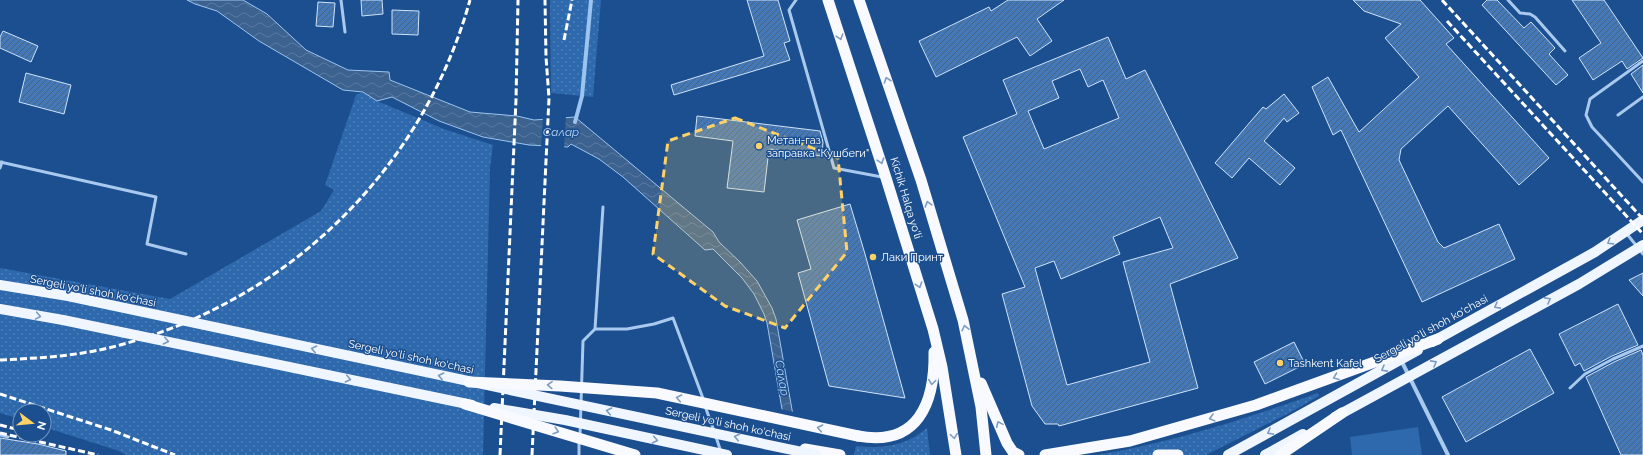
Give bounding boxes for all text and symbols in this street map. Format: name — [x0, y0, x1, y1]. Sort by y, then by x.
one-way arrow — [835, 33, 844, 40]
one-way arrow — [883, 77, 891, 84]
water label: Салар — [543, 125, 579, 139]
place label: Метан-газ заправка "Кушбеги" — [767, 134, 869, 160]
marker: Метан-газ заправка "Кушбеги" — [754, 141, 764, 151]
street label: Kichik Halqa yo'li — [887, 155, 925, 241]
one-way arrow — [876, 157, 884, 164]
one-way arrow — [924, 200, 933, 207]
one-way arrow — [1608, 237, 1615, 244]
place label: Лаки Принт — [881, 251, 944, 264]
marker: Лаки Принт — [868, 252, 878, 262]
street label: Sergeli yo‘li shoh ko‘chasi — [29, 272, 157, 310]
one-way arrow — [914, 281, 923, 288]
street label: Sergeli yo‘li shoh ko‘chasi — [1372, 292, 1490, 366]
one-way arrow — [1544, 298, 1552, 305]
one-way arrow — [1494, 301, 1501, 308]
one-way arrow — [35, 311, 42, 319]
one-way arrow — [961, 325, 969, 332]
one-way arrow — [163, 337, 169, 345]
street label: Sergeli yo‘li shoh ko‘chasi — [347, 337, 475, 377]
one-way arrow — [311, 345, 317, 353]
place label: Tashkent Kafel — [1288, 357, 1362, 370]
marker: Tashkent Kafel — [1275, 358, 1285, 368]
water label: Салар — [772, 359, 792, 397]
one-way arrow — [1430, 360, 1437, 367]
one-way arrow — [1381, 364, 1388, 372]
one-way arrow — [438, 372, 444, 380]
one-way arrow — [1332, 373, 1339, 381]
one-way arrow — [345, 375, 351, 383]
one-way arrow — [928, 379, 937, 385]
one-way arrow — [547, 381, 553, 390]
one-way arrow — [676, 395, 682, 403]
north arrow — [12, 403, 52, 443]
street label: Sergeli yo‘li shoh ko‘chasi — [664, 404, 792, 444]
one-way arrow — [606, 407, 613, 415]
one-way arrow — [1209, 413, 1216, 422]
text: N — [34, 420, 49, 431]
one-way arrow — [996, 420, 1004, 428]
one-way arrow — [817, 424, 823, 432]
one-way arrow — [553, 426, 560, 435]
one-way arrow — [1267, 427, 1274, 435]
one-way arrow — [949, 433, 958, 439]
one-way arrow — [734, 434, 740, 442]
one-way arrow — [652, 435, 658, 443]

